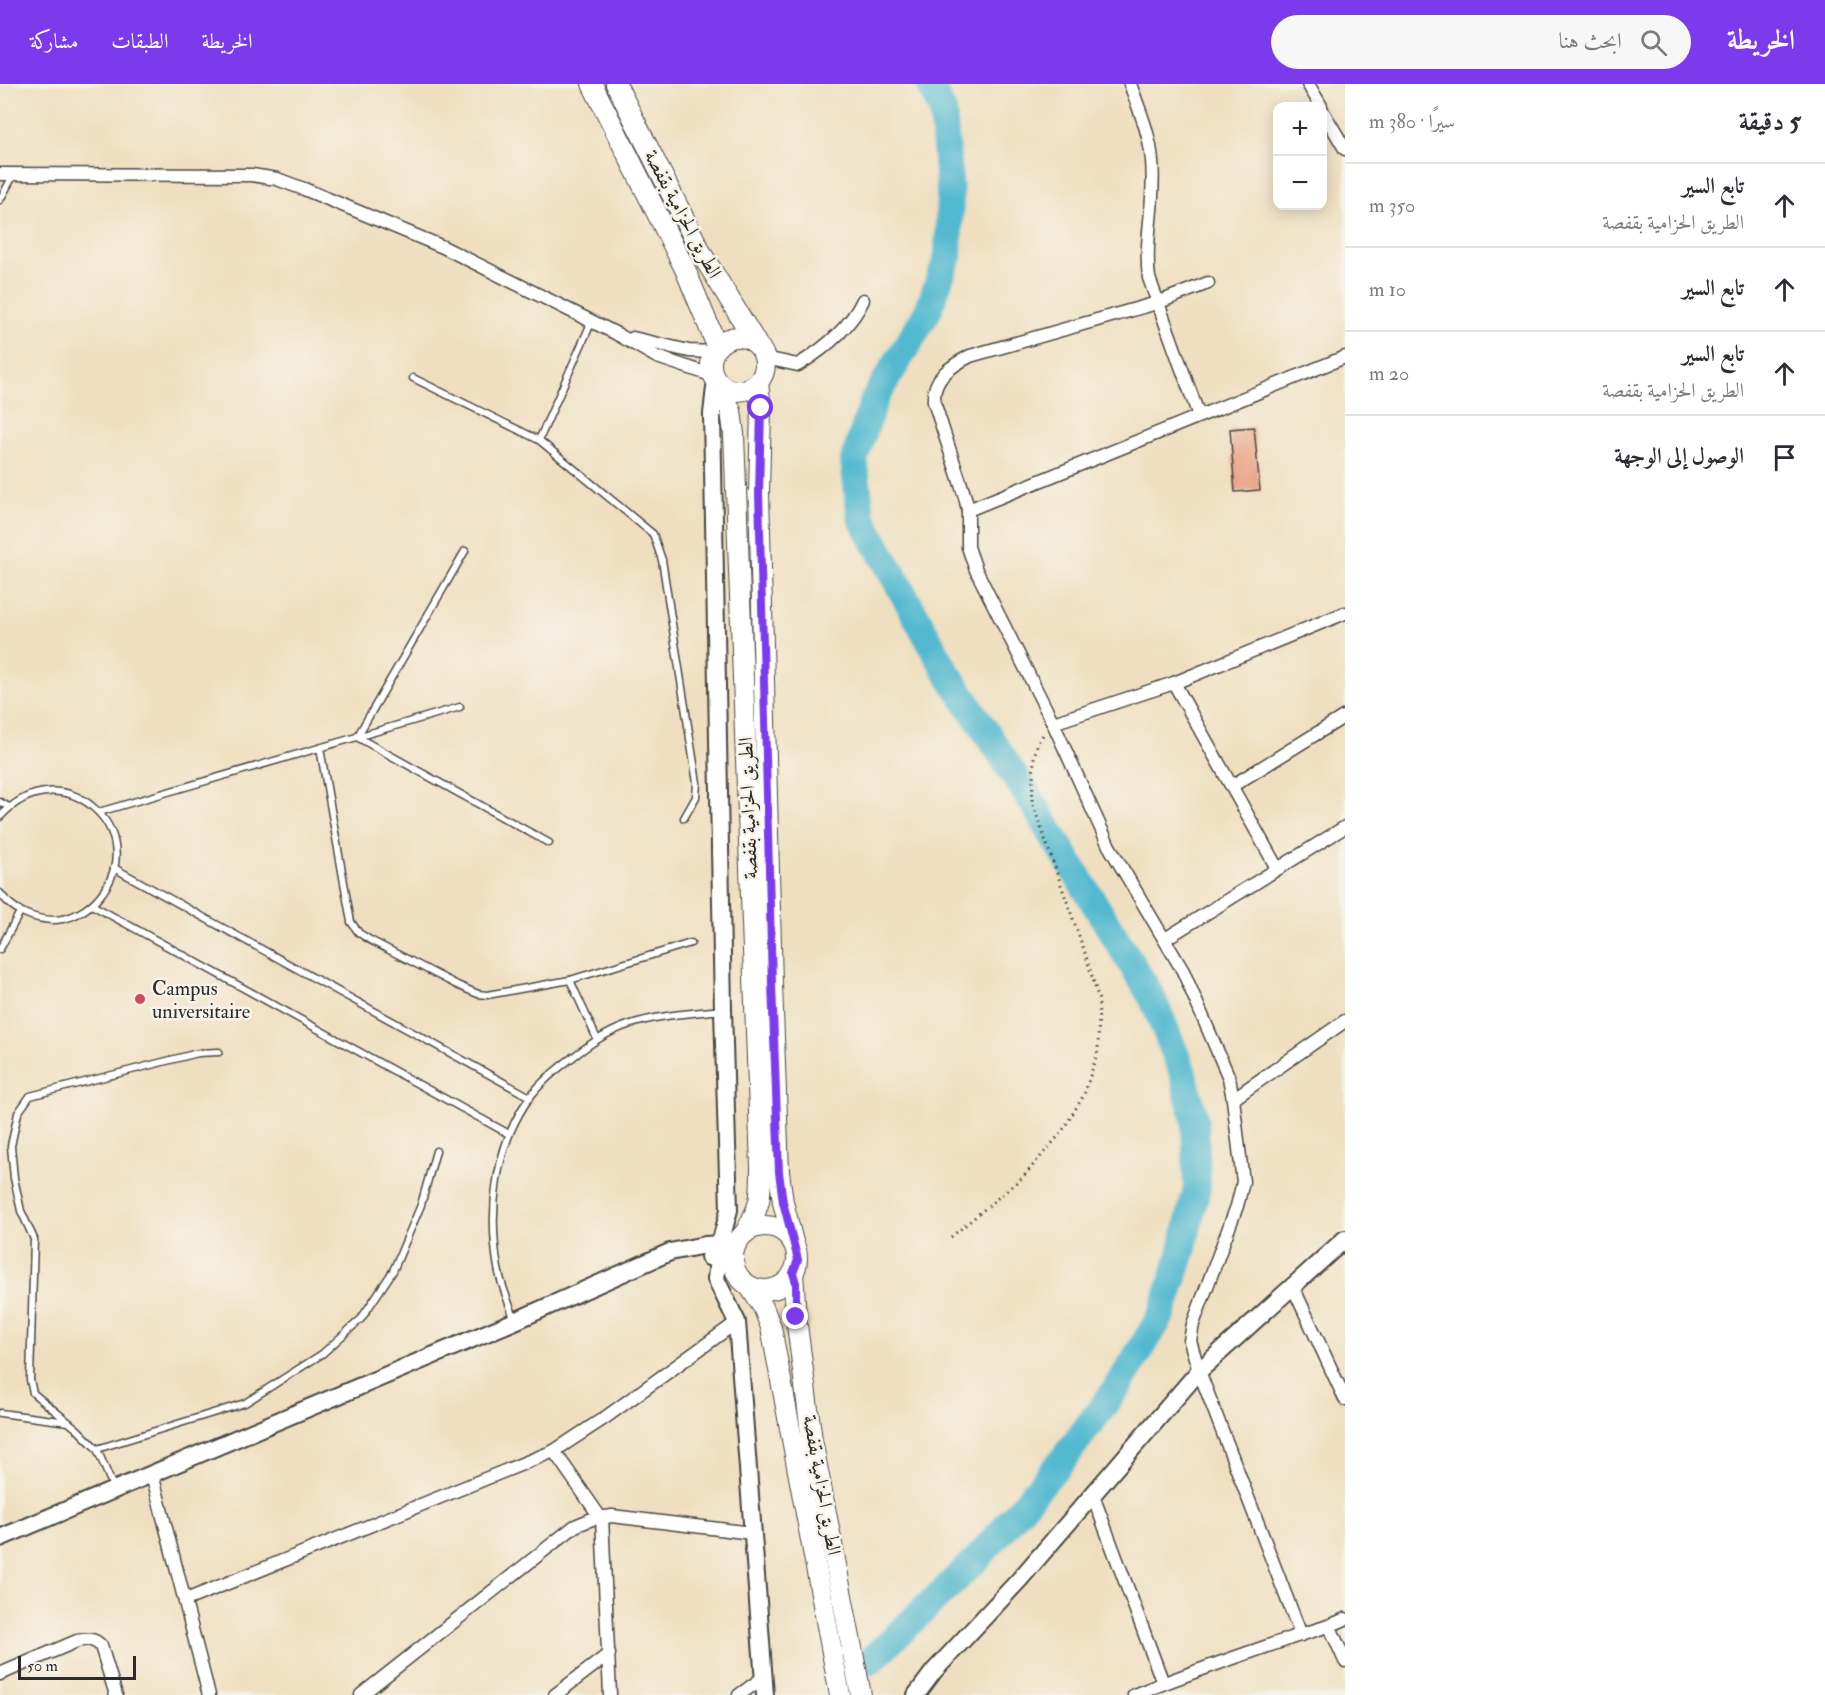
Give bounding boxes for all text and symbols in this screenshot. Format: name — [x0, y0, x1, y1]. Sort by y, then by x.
search box — [1271, 15, 1691, 69]
text: الخريطة — [1727, 23, 1795, 58]
icon: search — [1637, 26, 1670, 59]
text: ابحث هنا — [1559, 27, 1622, 55]
text: مشاركة — [30, 28, 78, 55]
text: الطبقات — [111, 28, 168, 55]
text: الخريطة — [201, 28, 253, 55]
map controls — [1273, 102, 1327, 210]
button: + — [1273, 102, 1327, 156]
text: 5 دقيقة — [1739, 106, 1801, 138]
text: سيرًا · 380 m — [1369, 109, 1455, 134]
street label: الطريق الحزامية بقفصة — [639, 146, 727, 282]
button: − — [1273, 156, 1327, 210]
text: تابع السير — [1682, 172, 1744, 200]
icon: ahead — [1768, 189, 1801, 222]
text: 350 m — [1369, 193, 1415, 218]
text: الطريق الحزامية بقفصة — [1602, 210, 1744, 235]
icon: ahead — [1768, 273, 1801, 306]
text: تابع السير — [1682, 274, 1744, 302]
text: 10 m — [1369, 277, 1406, 302]
text: تابع السير — [1682, 340, 1744, 368]
icon: ahead — [1768, 357, 1801, 390]
text: 20 m — [1369, 361, 1409, 386]
text: الطريق الحزامية بقفصة — [1602, 378, 1744, 403]
route start — [747, 394, 773, 420]
icon: arrive — [1768, 441, 1801, 474]
text: الوصول إلى الوجهة — [1614, 442, 1744, 470]
street label: الطريق الحزامية بقفصة — [733, 737, 763, 879]
place label: Campus universitaire — [152, 976, 250, 1024]
marker: Campus universitaire — [133, 992, 147, 1006]
route end — [782, 1303, 808, 1329]
street label: الطريق الحزامية بقفصة — [797, 1413, 847, 1557]
scale bar — [18, 1653, 136, 1680]
text: 50 m — [27, 1656, 58, 1676]

